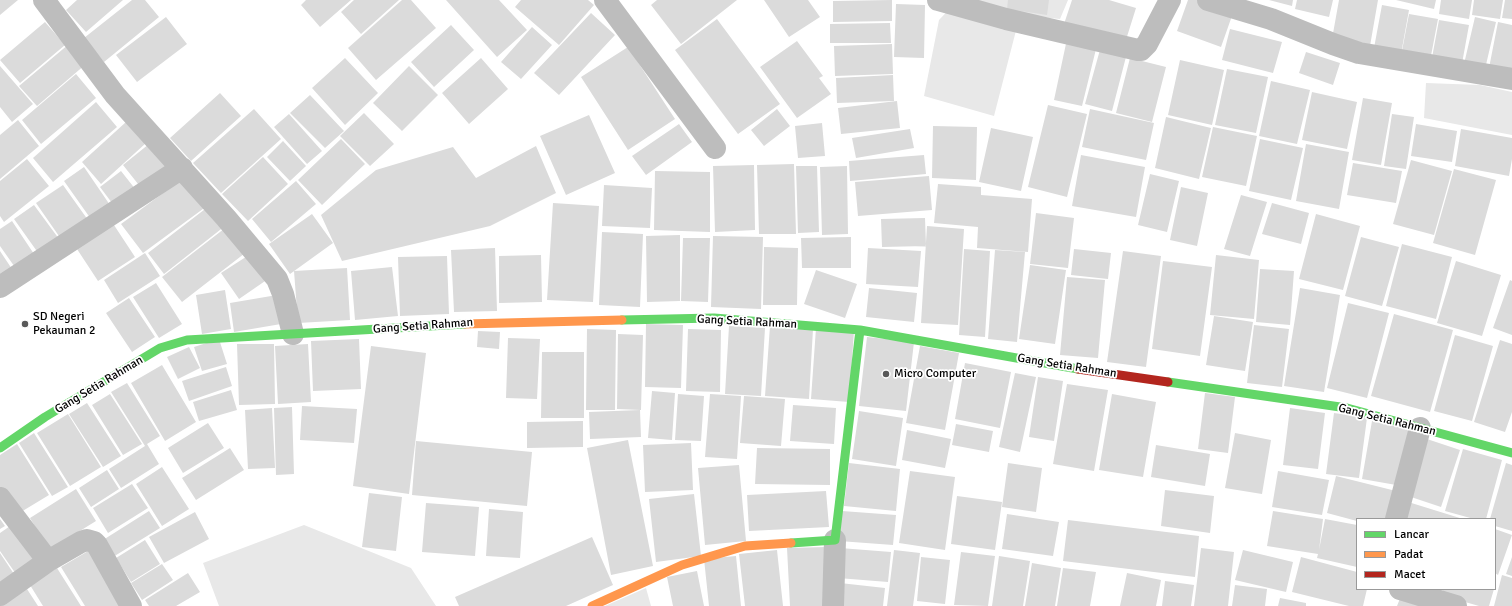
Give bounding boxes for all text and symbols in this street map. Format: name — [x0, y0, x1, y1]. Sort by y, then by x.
place label: SD Negeri Pekauman 2 — [33, 310, 95, 338]
street label: Gang Setia Rahman — [697, 312, 797, 332]
street label: Gang Setia Rahman — [373, 315, 473, 337]
marker: SD Negeri Pekauman 2 — [20, 319, 30, 329]
street label: Gang Setia Rahman — [1016, 351, 1118, 381]
street label: Gang Setia Rahman — [52, 353, 146, 417]
place label: Micro Computer — [894, 367, 976, 381]
marker: Micro Computer — [881, 369, 891, 379]
street label: Gang Setia Rahman — [1337, 401, 1437, 439]
legend — [1356, 518, 1496, 590]
text: Lancar — [1394, 527, 1429, 542]
text: Padat — [1394, 547, 1423, 562]
text: Macet — [1394, 567, 1426, 582]

